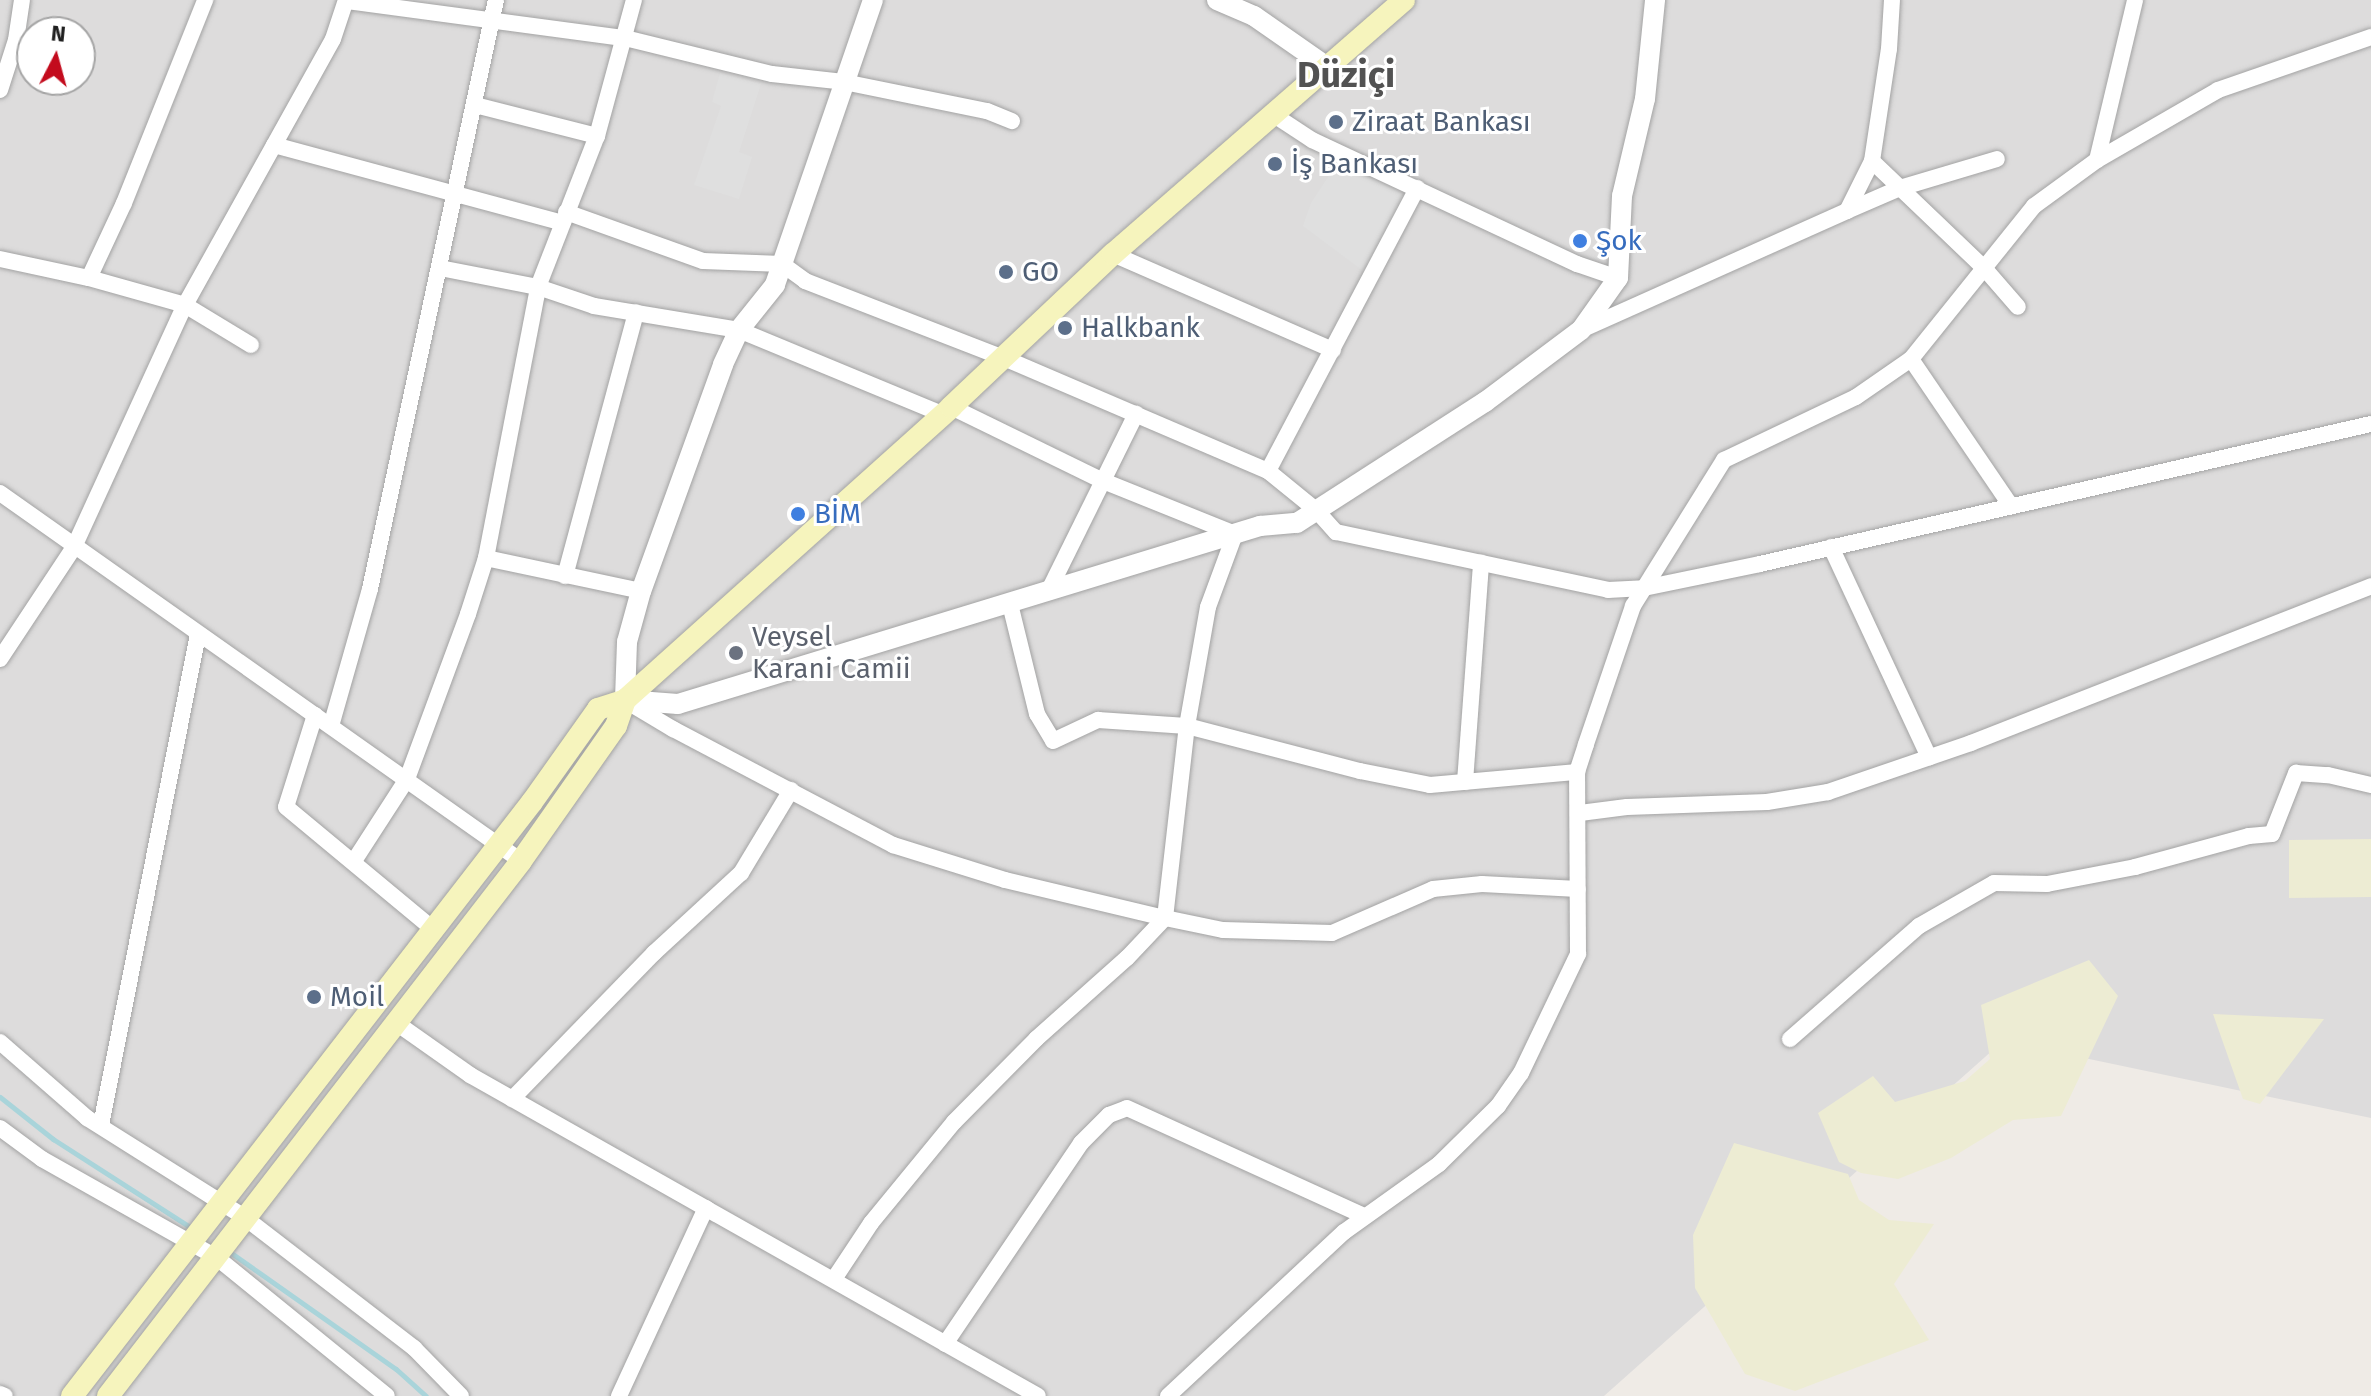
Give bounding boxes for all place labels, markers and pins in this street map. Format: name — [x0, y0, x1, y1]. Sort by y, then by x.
place label: Ziraat Bankası — [1352, 105, 1531, 139]
marker: Ziraat Bankası — [1327, 113, 1345, 131]
place label: İş Bankası — [1291, 147, 1418, 181]
marker: İş Bankası — [1266, 155, 1284, 173]
place label: Şok — [1596, 224, 1642, 258]
marker: Şok — [1571, 232, 1589, 250]
place label: GO — [1022, 255, 1059, 289]
marker: GO — [997, 263, 1015, 281]
place label: Halkbank — [1081, 311, 1200, 345]
marker: Halkbank — [1056, 319, 1074, 337]
place label: BİM — [814, 497, 861, 531]
marker: BİM — [789, 505, 807, 523]
place label: Veysel Karani Camii — [752, 620, 911, 686]
marker: Veysel Karani Camii — [727, 644, 745, 662]
place label: Moil — [330, 980, 384, 1014]
marker: Moil — [305, 988, 323, 1006]

